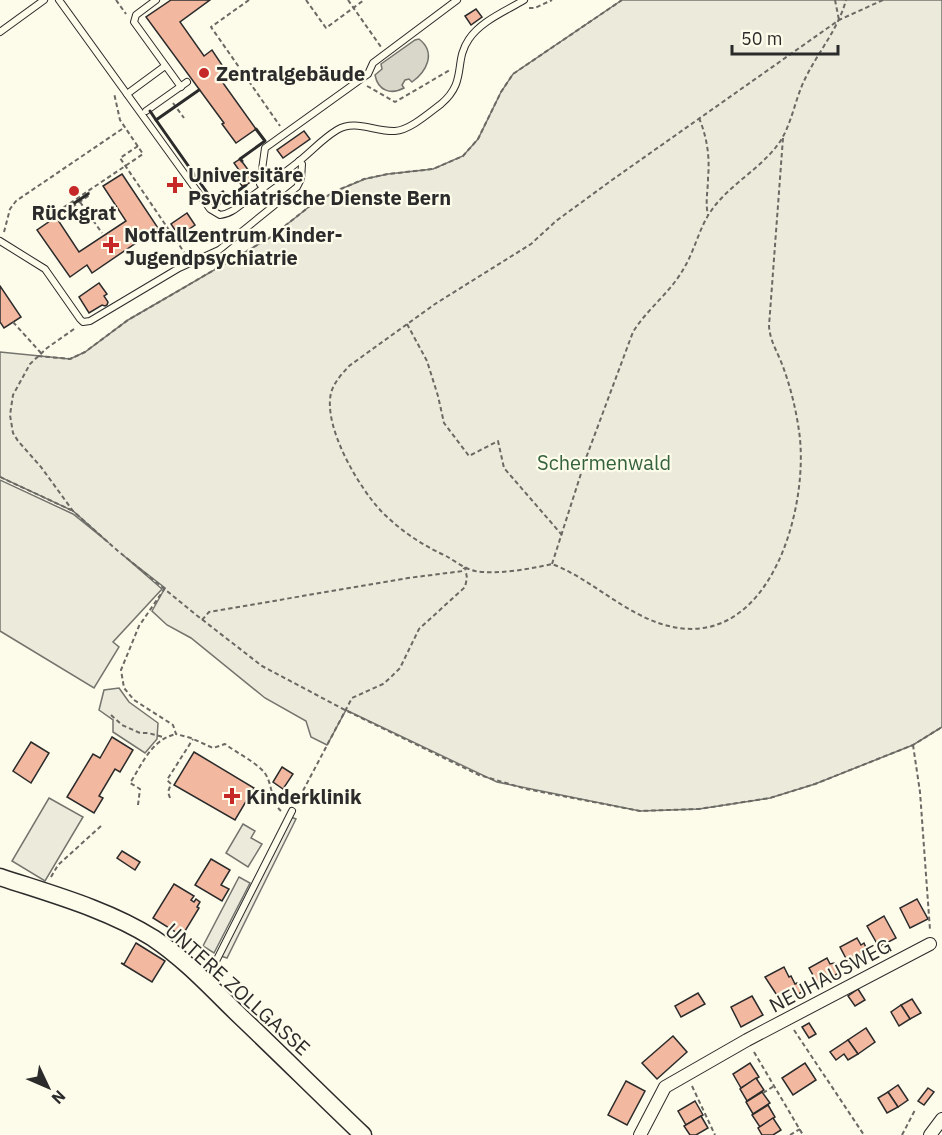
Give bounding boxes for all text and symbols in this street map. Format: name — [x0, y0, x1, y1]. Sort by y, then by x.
scale bar — [732, 18, 838, 56]
text: 50 m — [741, 27, 783, 50]
place label: Zentralgebäude — [216, 60, 365, 87]
marker: Zentralgebäude — [197, 66, 211, 80]
place label: Universitäre Psychiatrische Dienste Bern — [188, 161, 451, 211]
marker: Universitäre Psychiatrische Dienste Bern — [166, 176, 184, 194]
marker: Rückgrat — [67, 184, 81, 198]
place label: Rückgrat — [31, 199, 117, 226]
place label: Notfallzentrum Kinder- Jugendpsychiatrie — [124, 221, 343, 271]
marker: Notfallzentrum Kinder- Jugendpsychiatrie — [102, 236, 120, 254]
park label: Schermenwald — [537, 449, 671, 476]
place label: Kinderklinik — [246, 783, 362, 810]
marker: Kinderklinik — [223, 787, 241, 805]
street label: UNTERE ZOLLGASSE — [160, 917, 316, 1061]
street label: NEUHAUSWEG — [764, 931, 896, 1019]
north arrow — [18, 1057, 78, 1117]
text: N — [48, 1086, 70, 1109]

